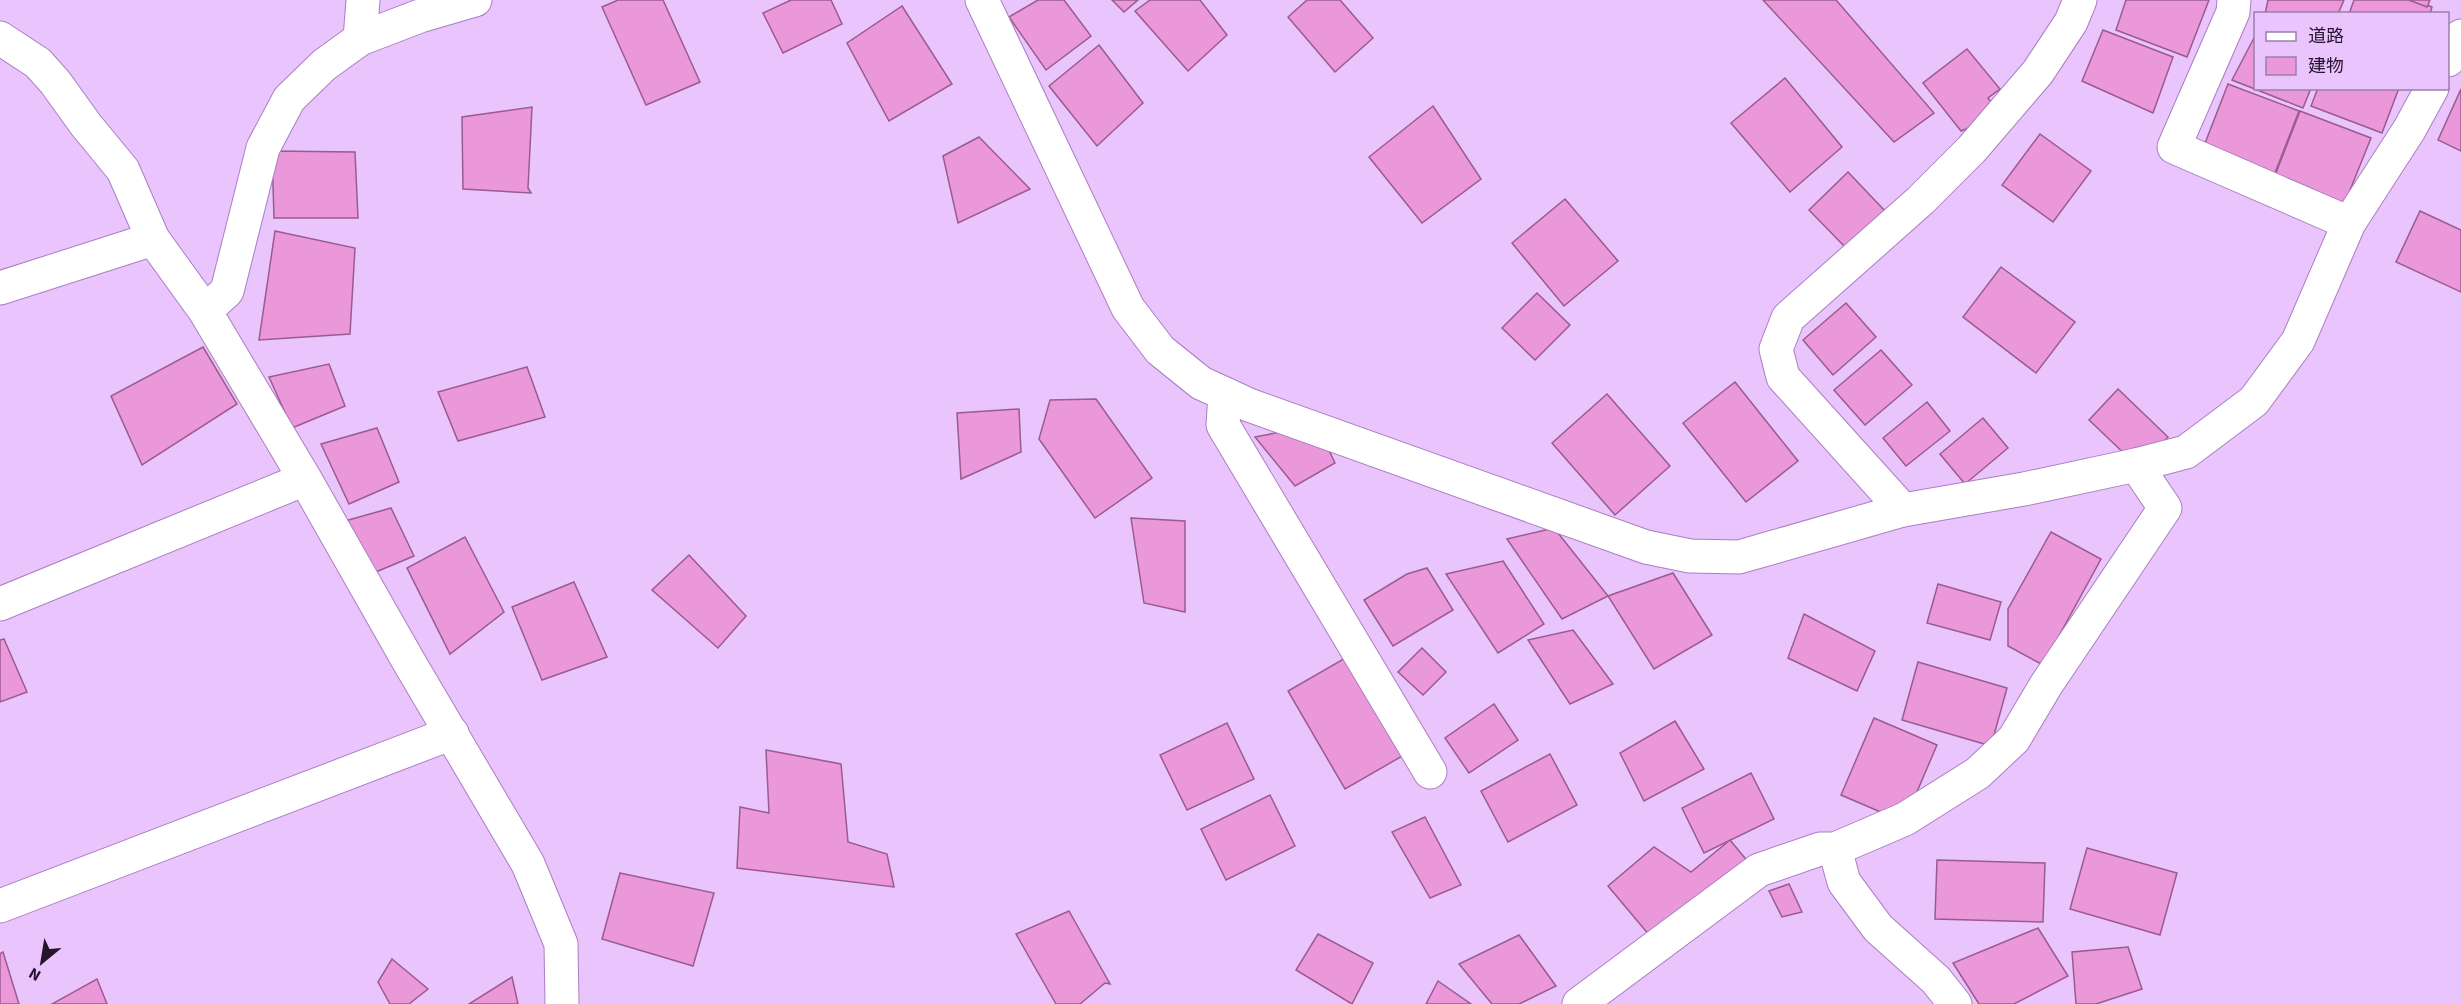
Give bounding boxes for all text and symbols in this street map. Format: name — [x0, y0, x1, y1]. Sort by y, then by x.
legend — [2254, 12, 2449, 90]
text: 道路 — [2308, 24, 2344, 49]
text: 建物 — [2308, 54, 2344, 79]
north arrow — [12, 932, 72, 992]
text: N — [25, 962, 45, 986]

